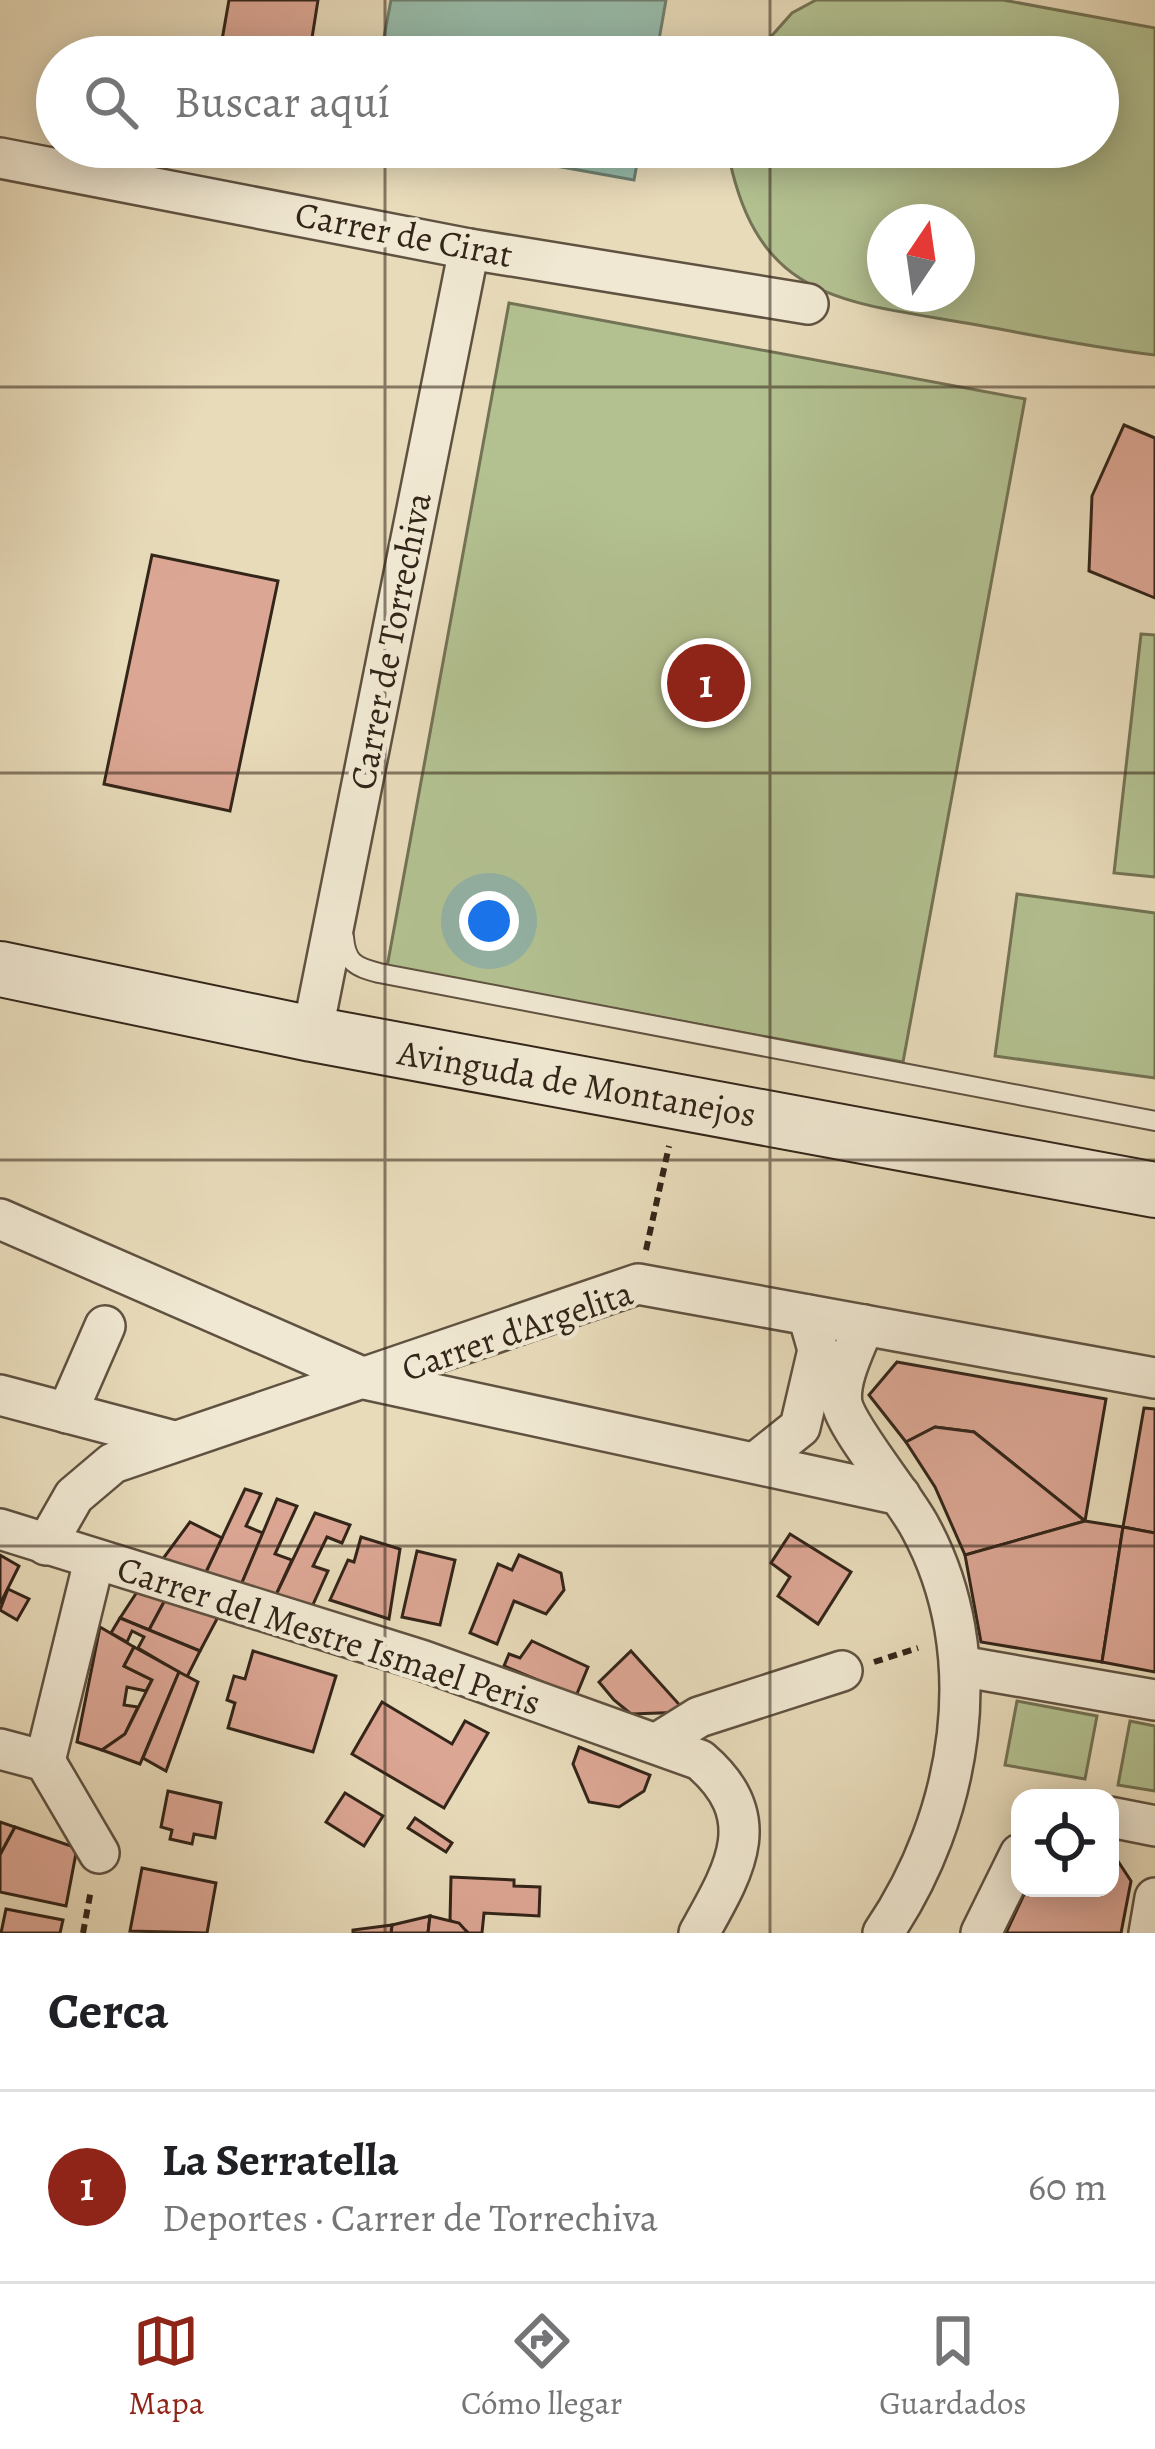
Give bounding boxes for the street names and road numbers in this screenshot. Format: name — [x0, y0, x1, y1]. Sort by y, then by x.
street label: Carrer de Cirat — [291, 189, 517, 279]
street label: Carrer de Torrechiva — [337, 488, 443, 794]
street label: Avinguda de Montanejos — [393, 1027, 760, 1139]
street label: Carrer d'Argelita — [395, 1267, 639, 1392]
street label: Carrer del Mestre Ismael Peris — [111, 1543, 547, 1727]

